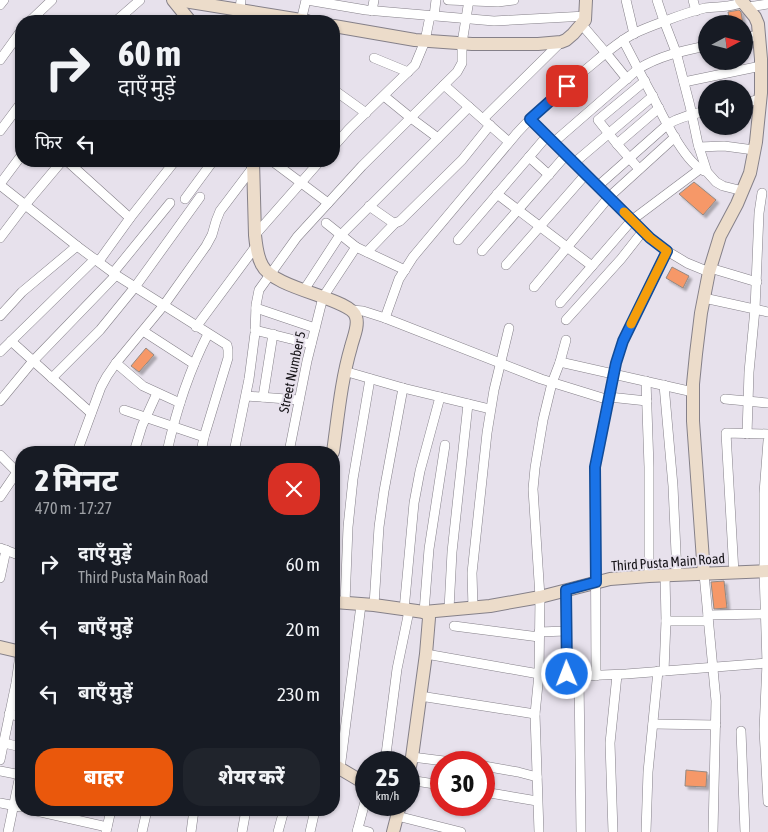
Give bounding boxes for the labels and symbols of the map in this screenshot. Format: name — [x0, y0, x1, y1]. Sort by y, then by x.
north arrow — [698, 15, 752, 70]
pin — [546, 65, 588, 107]
street label: Street Number 5 — [276, 330, 308, 414]
street label: Third Pusta Main Road — [611, 550, 725, 574]
position arrow — [540, 647, 592, 699]
speed limit sign: 30 — [430, 751, 495, 816]

